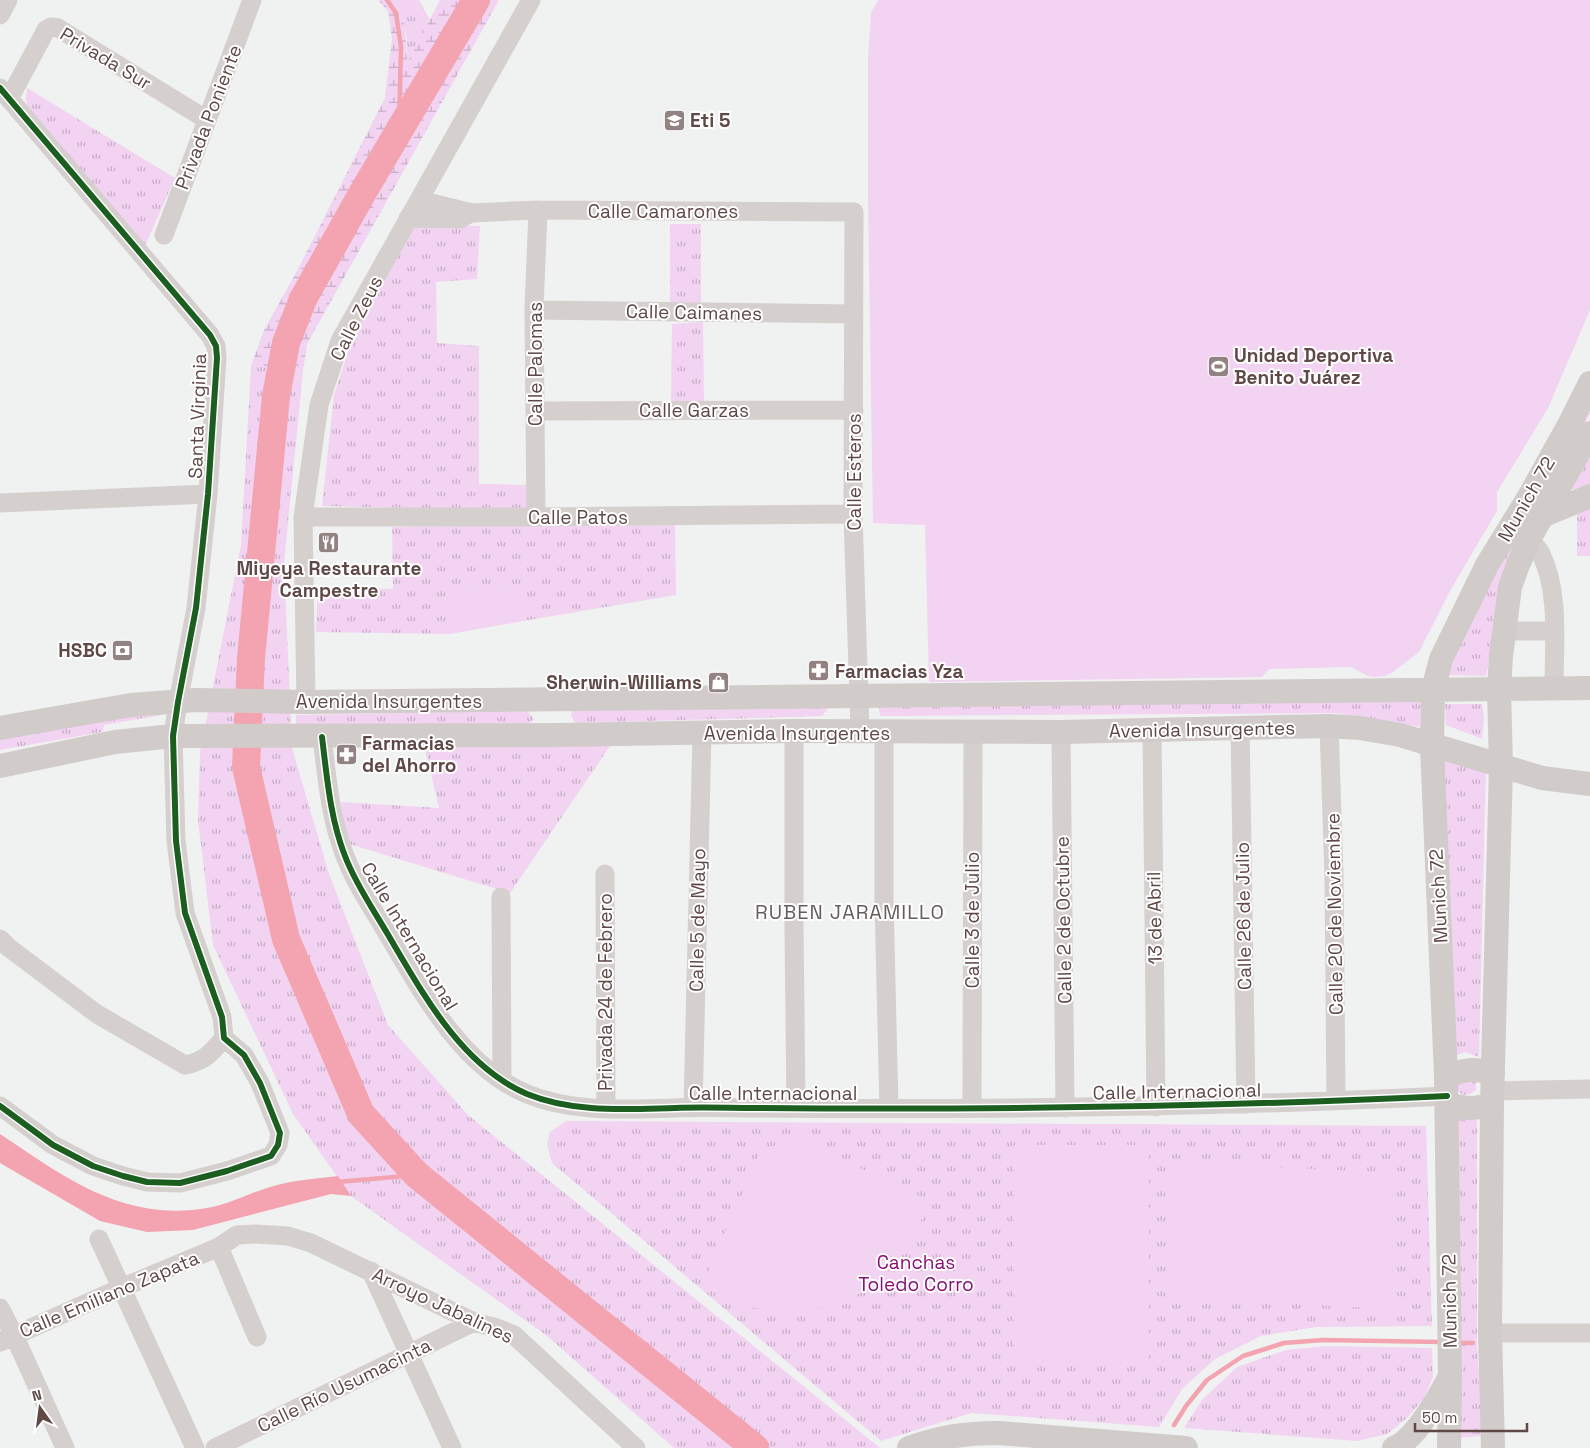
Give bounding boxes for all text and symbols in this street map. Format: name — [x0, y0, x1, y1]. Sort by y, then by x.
street label: Privada Sur — [55, 21, 156, 95]
street label: Privada Poniente — [169, 41, 248, 193]
school or university icon: Eti 5 — [662, 108, 686, 132]
place label: Eti 5 — [690, 108, 730, 133]
street label: Calle Camarones — [588, 199, 738, 224]
street label: Calle Zeus — [324, 272, 388, 365]
street label: Calle Caimanes — [626, 299, 762, 326]
street label: Calle Palomas — [523, 302, 548, 426]
place label: Unidad Deportiva Benito Juárez — [1234, 343, 1393, 390]
street label: Santa Virginia — [183, 353, 212, 479]
sports icon: Unidad Deportiva Benito Juárez — [1206, 354, 1230, 378]
street label: Calle Garzas — [639, 398, 749, 423]
street label: Calle Esteros — [842, 413, 867, 531]
street label: Munich 72 — [1492, 452, 1561, 546]
street label: Calle Patos — [528, 505, 628, 530]
restaurant icon: Miyeya Restaurante Campestre — [317, 530, 341, 554]
place label: Miyeya Restaurante Campestre — [237, 556, 421, 603]
place label: HSBC — [58, 638, 107, 663]
bank icon: HSBC — [111, 638, 135, 662]
pharmacy icon: Farmacias Yza — [807, 659, 831, 683]
place label: Farmacias Yza — [835, 659, 963, 684]
place label: Sherwin-Williams — [546, 670, 702, 695]
shop icon: Sherwin-Williams — [706, 670, 730, 694]
street label: Avenida Insurgentes — [296, 689, 482, 714]
street label: Avenida Insurgentes — [1109, 715, 1295, 744]
street label: Avenida Insurgentes — [704, 721, 890, 746]
place label: Farmacias del Ahorro — [362, 731, 456, 778]
pharmacy icon: Farmacias del Ahorro — [334, 742, 358, 766]
street label: Calle 20 de Noviembre — [1320, 813, 1349, 1015]
street label: Calle 2 de Octubre — [1050, 836, 1077, 1004]
street label: Calle 26 de Julio — [1230, 842, 1257, 990]
street label: Calle 5 de Mayo — [684, 848, 711, 992]
street label: Munich 72 — [1424, 848, 1453, 944]
street label: Calle 3 de Julio — [960, 852, 985, 988]
street label: Calle Internacional — [355, 858, 464, 1015]
street label: 13 de Abril — [1141, 871, 1168, 965]
street label: Privada 24 de Febrero — [593, 893, 618, 1091]
district label: RUBEN JARAMILLO — [755, 899, 945, 925]
street label: Calle Internacional — [1092, 1078, 1262, 1105]
street label: Calle Internacional — [689, 1081, 857, 1106]
street label: Calle Emiliano Zapata — [16, 1245, 203, 1344]
park label: Canchas Toledo Corro — [858, 1250, 974, 1297]
street label: Munich 72 — [1436, 1254, 1463, 1348]
street label: Arroyo Jabalines — [368, 1262, 517, 1349]
street label: Calle Río Usumacinta — [253, 1333, 435, 1438]
north arrow — [15, 1383, 65, 1433]
text: N — [30, 1386, 44, 1405]
scale bar — [1415, 1400, 1528, 1432]
text: 50 m — [1422, 1408, 1457, 1427]

